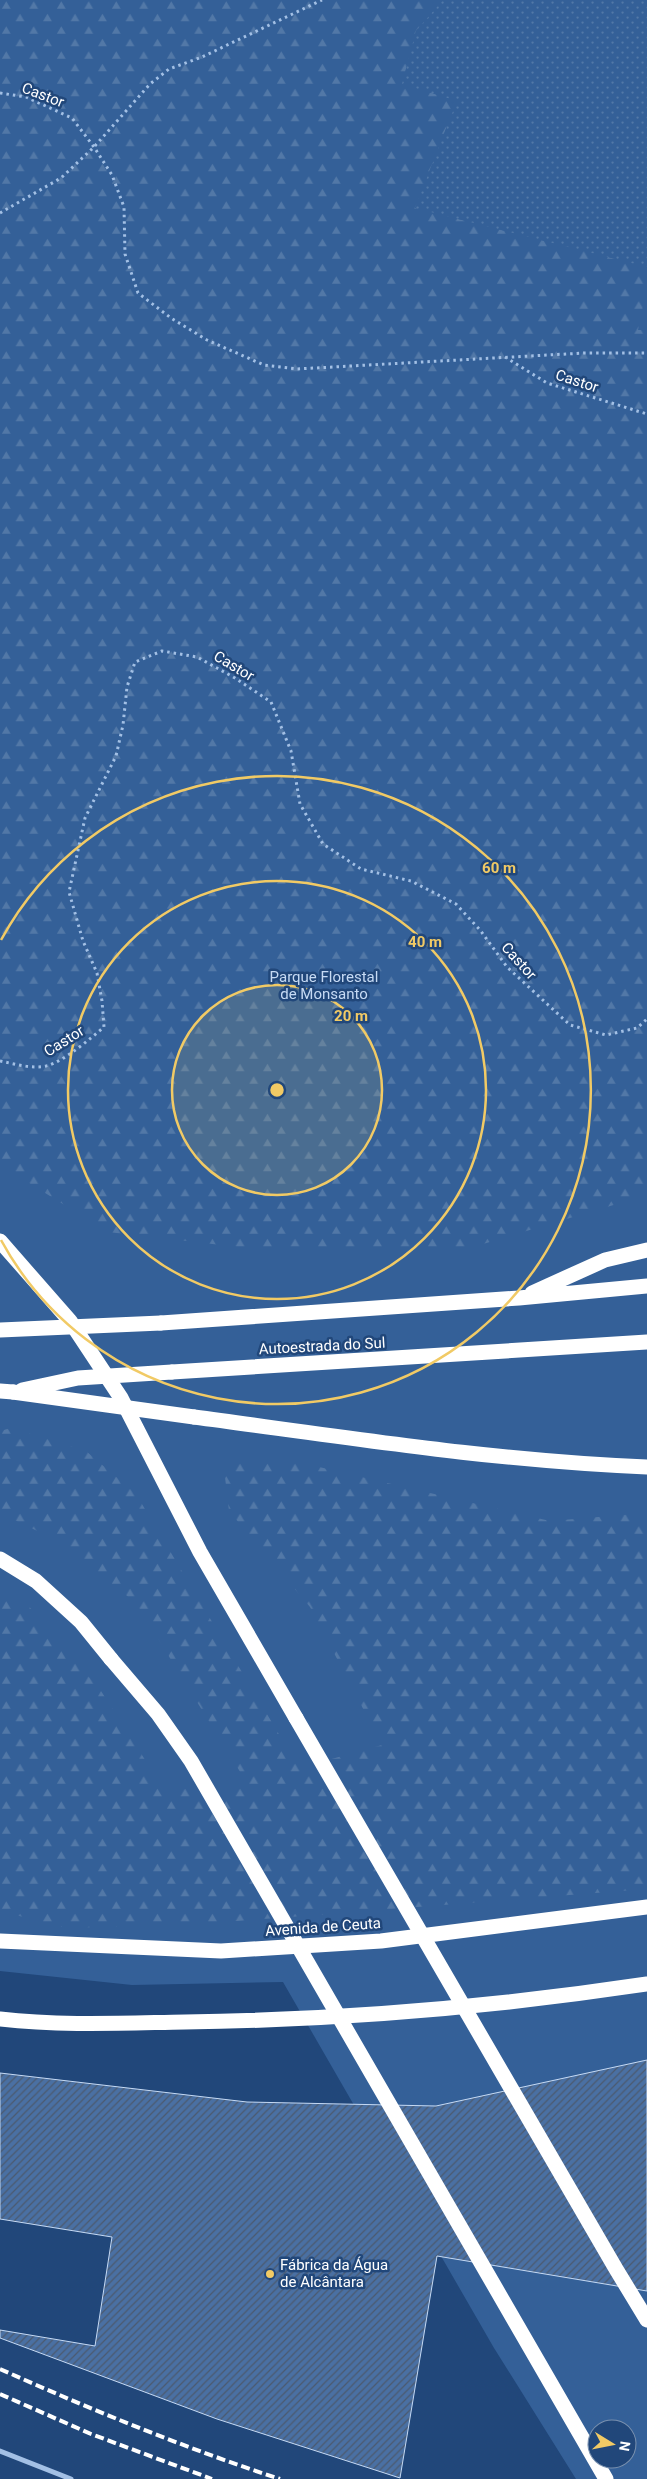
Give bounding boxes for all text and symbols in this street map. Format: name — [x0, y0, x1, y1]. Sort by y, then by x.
street label: Castor — [19, 79, 67, 111]
street label: Castor — [553, 366, 601, 396]
street label: Castor — [210, 647, 258, 685]
text: 60 m — [482, 859, 516, 877]
text: 40 m — [408, 933, 442, 951]
street label: Castor — [498, 939, 540, 983]
park label: Parque Florestal de Monsanto — [270, 968, 378, 1003]
text: 20 m — [334, 1007, 368, 1025]
street label: Castor — [41, 1022, 87, 1060]
centre of rings — [268, 1081, 286, 1099]
street label: Autoestrada do Sul — [258, 1334, 386, 1358]
street label: Avenida de Ceuta — [265, 1914, 381, 1940]
place label: Fábrica da Água de Alcântara — [280, 2256, 388, 2291]
marker: Fábrica da Água de Alcântara — [264, 2268, 276, 2280]
north arrow — [587, 2419, 637, 2469]
text: N — [616, 2440, 634, 2453]

